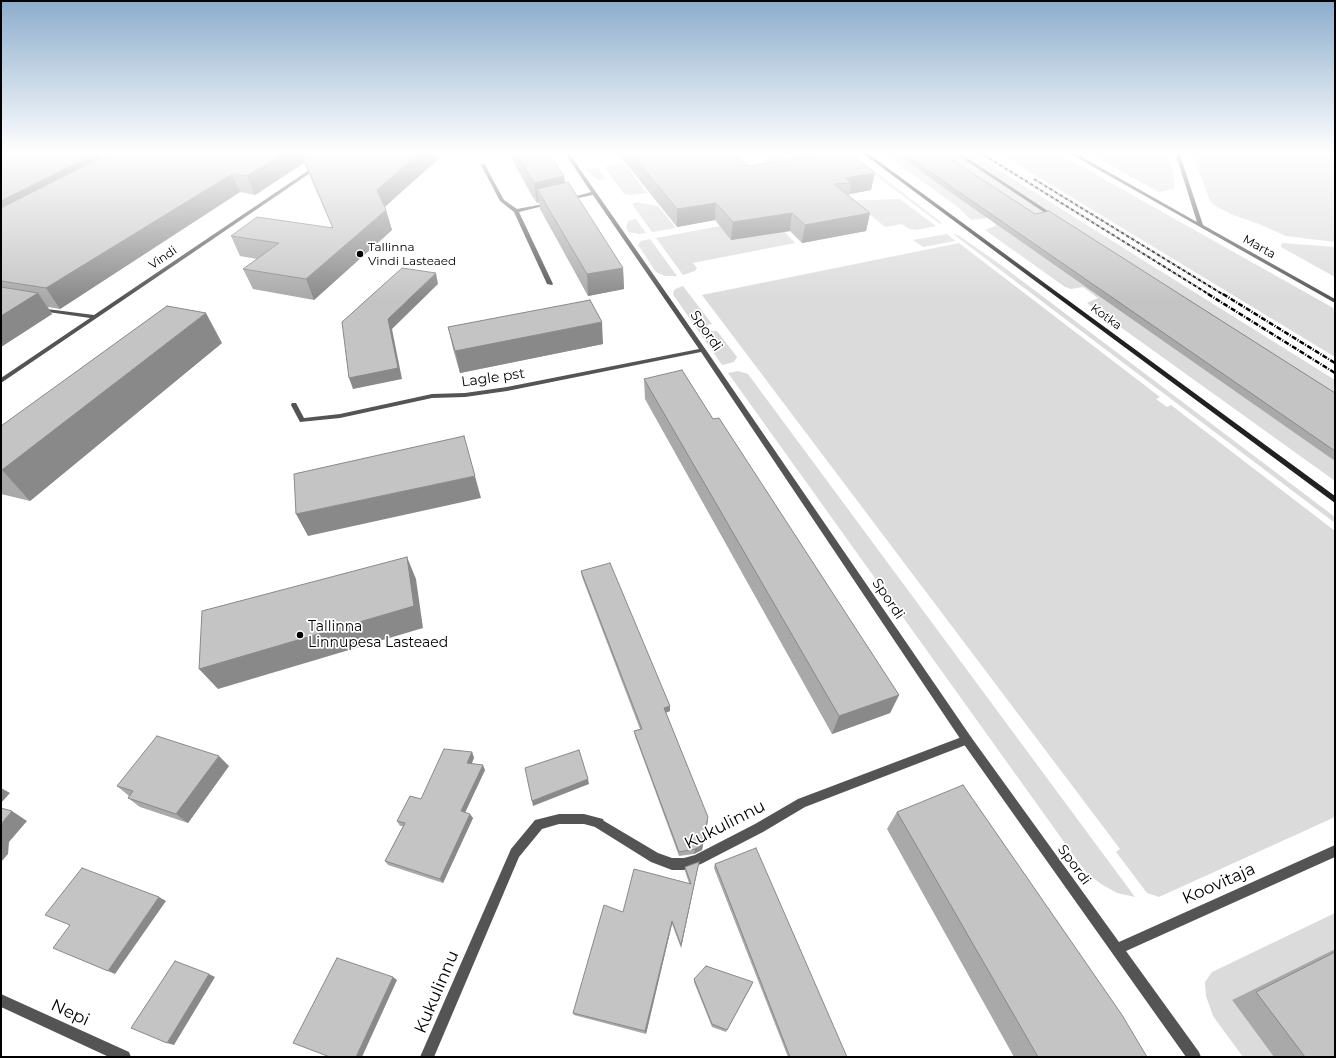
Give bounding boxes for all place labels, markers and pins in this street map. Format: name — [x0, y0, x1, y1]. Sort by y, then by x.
place label: Tallinna Vindi Lasteaed — [368, 240, 456, 268]
marker: Tallinna Vindi Lasteaed — [355, 249, 365, 259]
place label: Tallinna Linnupesa Lasteaed — [308, 619, 448, 652]
marker: Tallinna Linnupesa Lasteaed — [295, 630, 305, 640]

